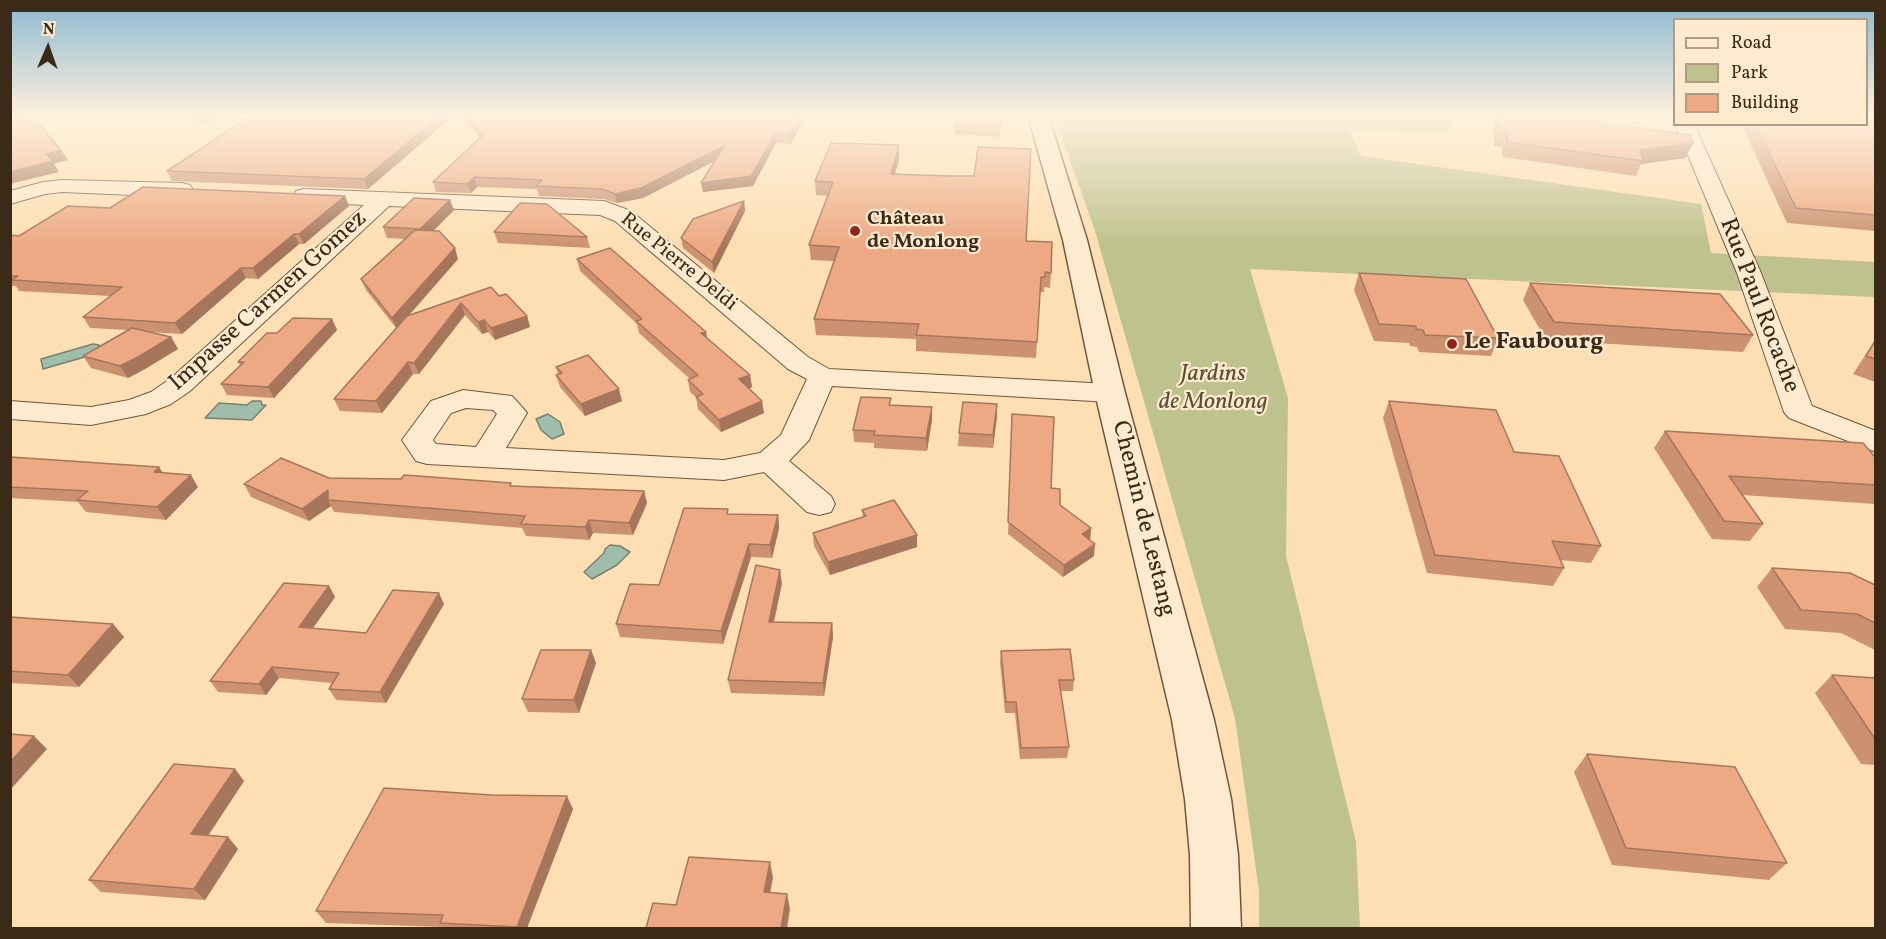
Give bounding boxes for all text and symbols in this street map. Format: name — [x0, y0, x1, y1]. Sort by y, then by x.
north arrow — [18, 18, 78, 78]
legend — [1673, 18, 1868, 126]
text: N — [42, 19, 55, 41]
text: Road — [1731, 31, 1772, 56]
text: Park — [1731, 61, 1768, 86]
text: Building — [1731, 91, 1799, 116]
street label: Impasse Carmen Gomez — [164, 205, 374, 399]
place label: Château de Monlong — [867, 208, 979, 255]
street label: Rue Pierre Deldi — [615, 209, 741, 317]
street label: Rue Paul Rocache — [1711, 215, 1805, 397]
marker: Château de Monlong — [848, 224, 862, 238]
place label: Le Faubourg — [1464, 330, 1603, 358]
marker: Le Faubourg — [1445, 337, 1459, 351]
park label: Jardins de Monlong — [1159, 362, 1267, 418]
street label: Chemin de Lestang — [1104, 418, 1180, 620]

